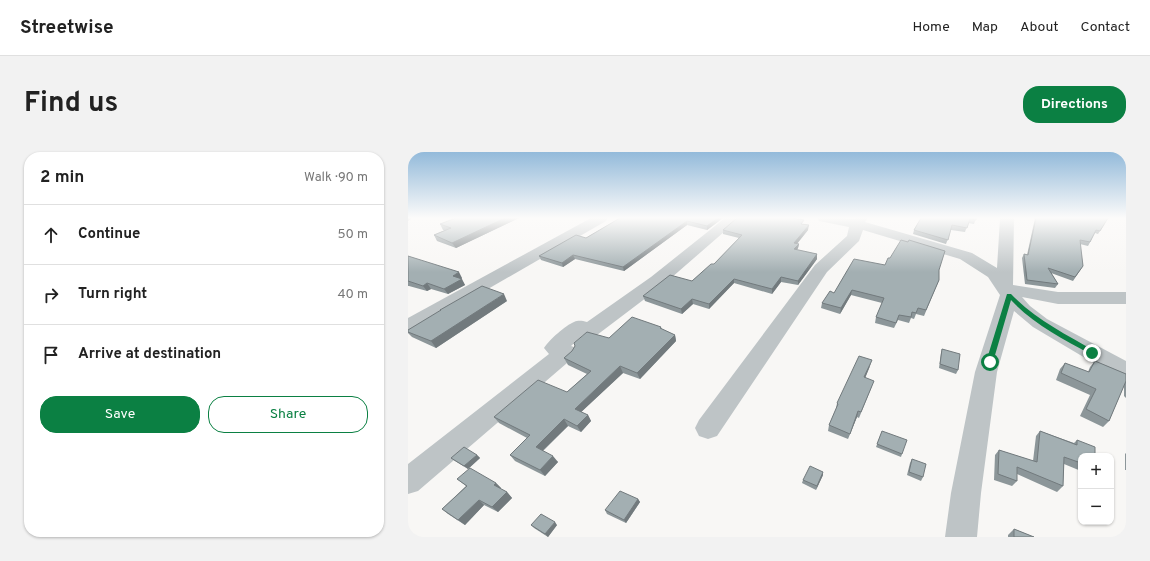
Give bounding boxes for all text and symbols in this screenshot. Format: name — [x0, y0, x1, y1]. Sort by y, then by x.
text: Streetwise — [20, 16, 113, 40]
text: Home — [913, 19, 950, 36]
text: Map — [972, 19, 998, 36]
text: About — [1020, 19, 1059, 36]
text: Contact — [1081, 19, 1130, 36]
text: Find us — [24, 86, 118, 122]
button: Directions — [1023, 86, 1126, 123]
text: 2 min — [40, 167, 84, 189]
text: Walk · 90 m — [304, 170, 368, 186]
icon: ahead — [40, 224, 62, 246]
text: Continue — [78, 225, 140, 244]
text: 50 m — [338, 227, 368, 243]
icon: right — [40, 284, 62, 306]
text: Turn right — [78, 285, 147, 304]
text: 40 m — [338, 287, 368, 303]
icon: arrive — [40, 344, 62, 366]
route end — [1083, 344, 1101, 362]
text: Arrive at destination — [78, 345, 221, 364]
route start — [981, 353, 999, 371]
button: Save — [40, 396, 200, 433]
button: Share — [208, 396, 368, 433]
map controls — [1078, 453, 1114, 525]
button: + — [1078, 453, 1114, 489]
button: − — [1078, 489, 1114, 525]

